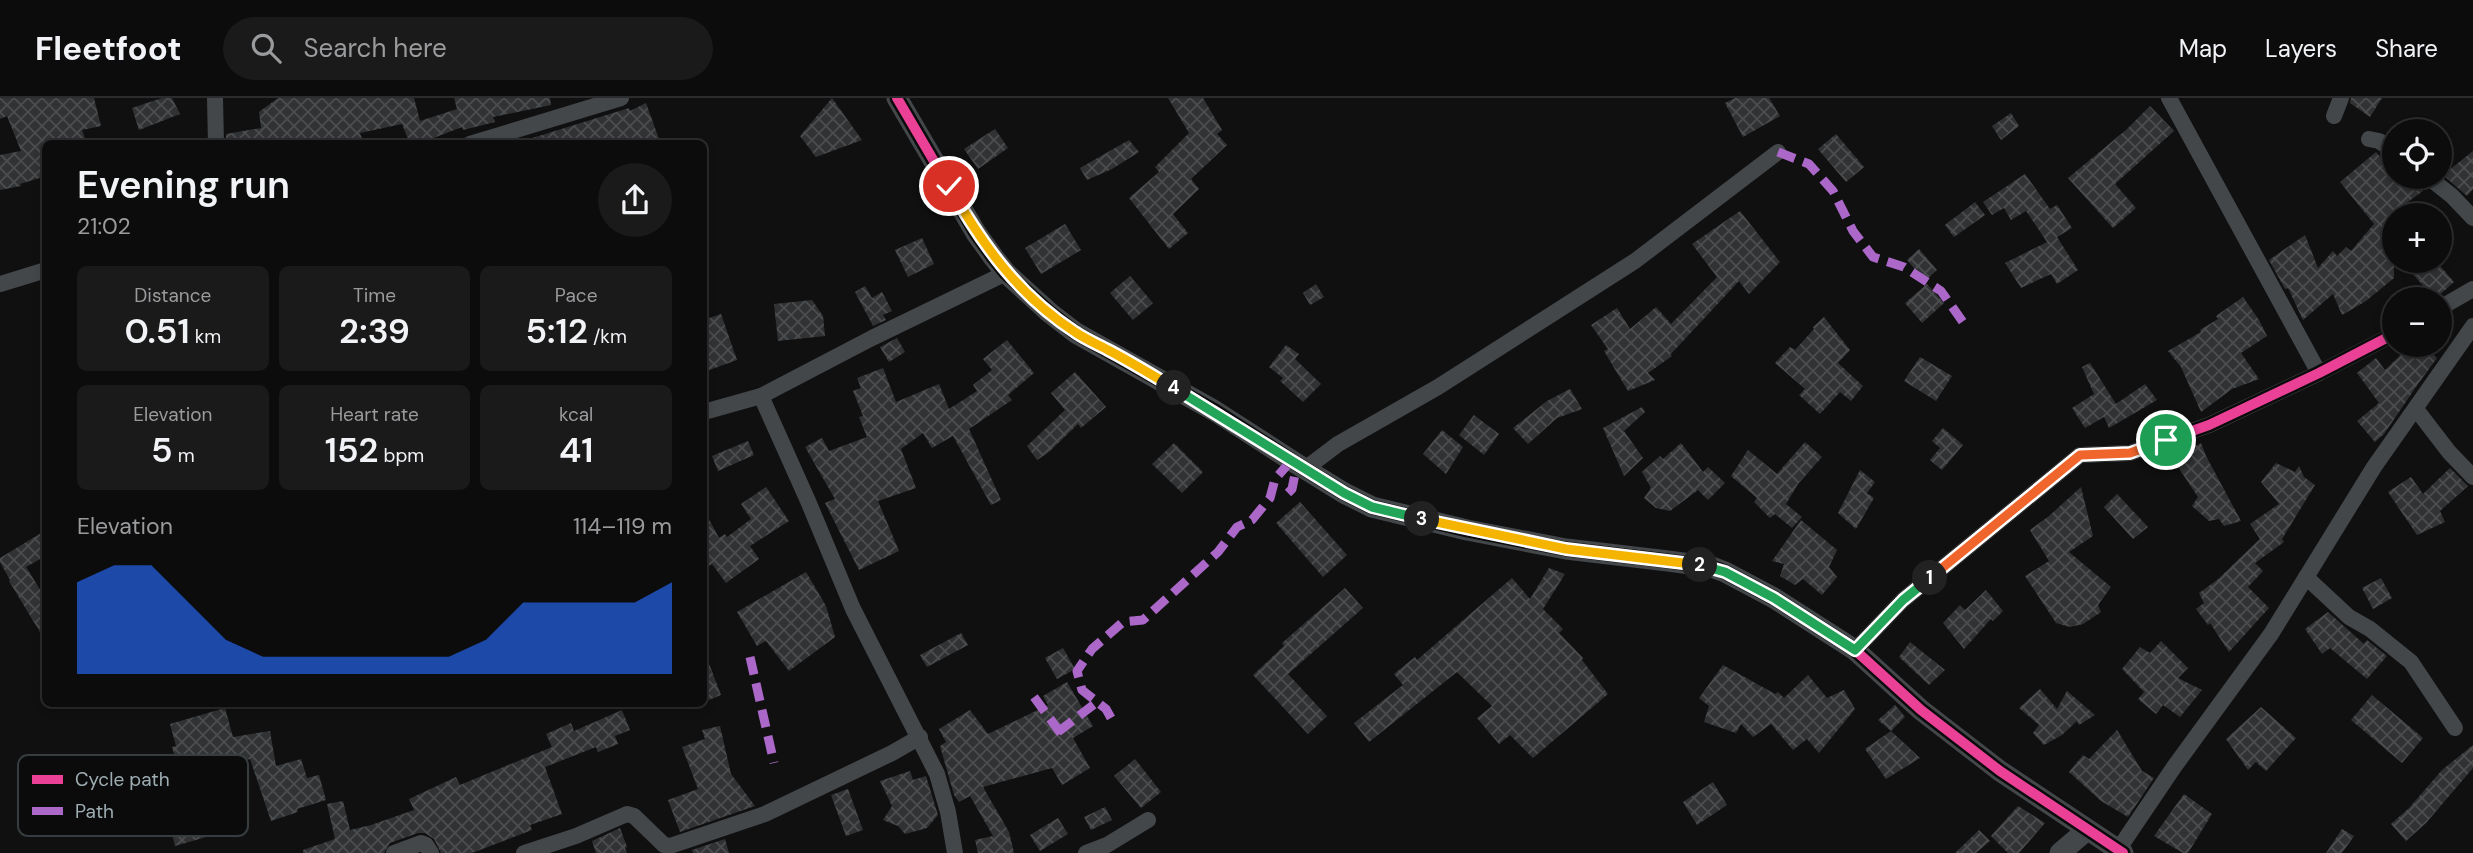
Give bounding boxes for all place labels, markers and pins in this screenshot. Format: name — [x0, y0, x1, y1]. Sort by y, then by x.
pin — [919, 156, 979, 216]
pin: 4 — [1156, 370, 1192, 406]
pin — [2136, 410, 2196, 470]
pin: 3 — [1404, 502, 1440, 536]
pin: 2 — [1682, 547, 1718, 582]
pin: 1 — [1912, 560, 1948, 596]

